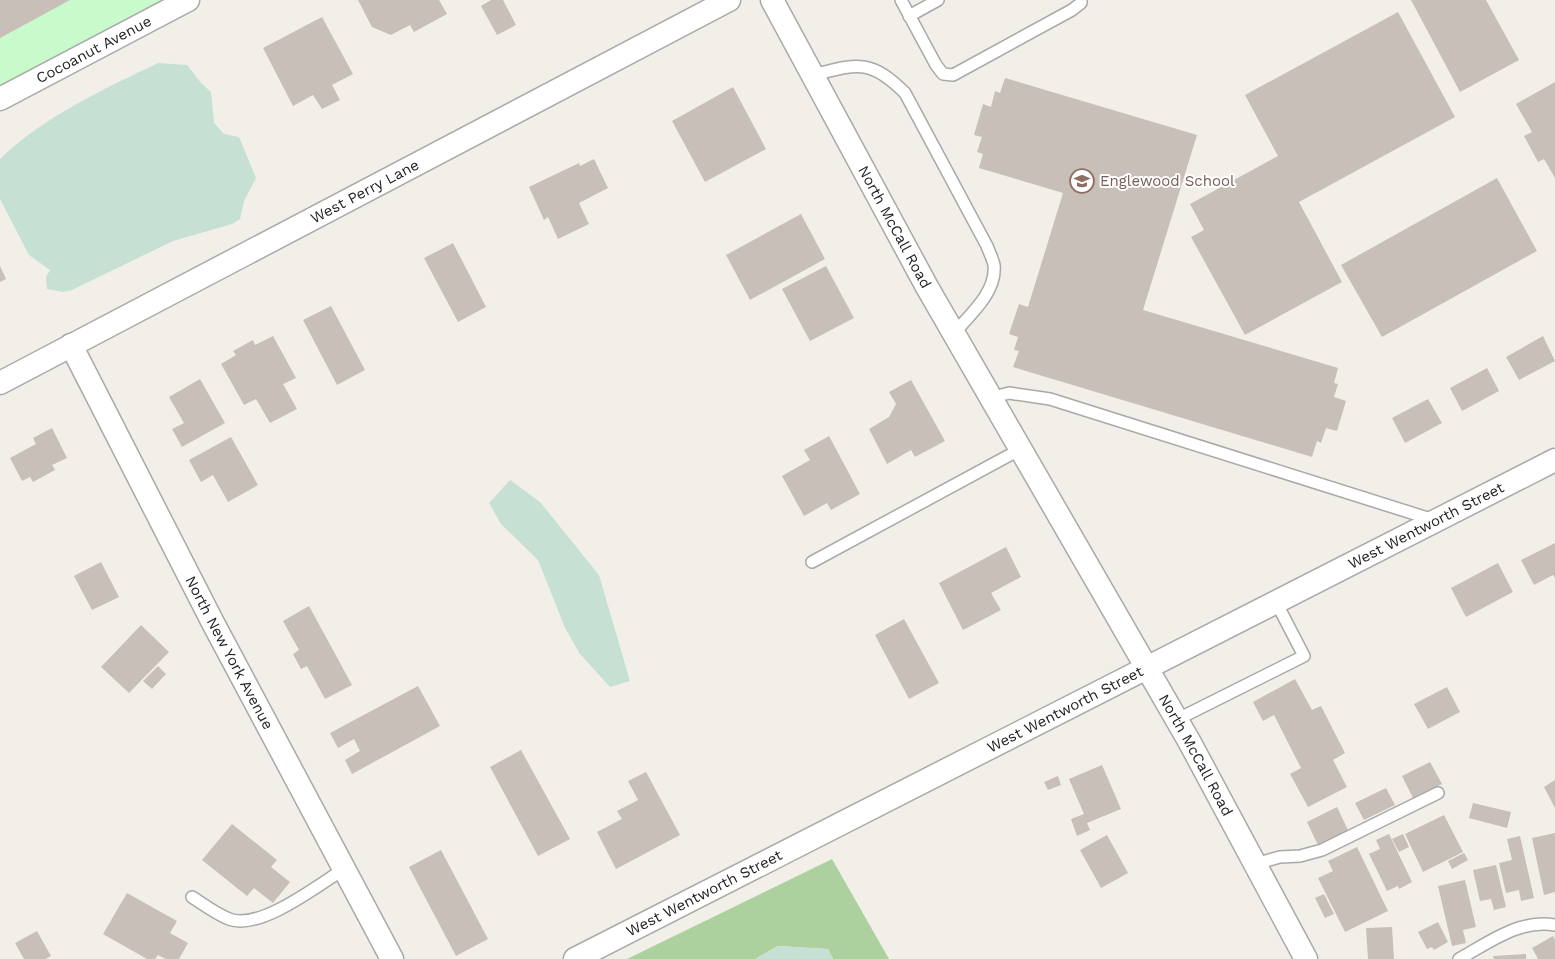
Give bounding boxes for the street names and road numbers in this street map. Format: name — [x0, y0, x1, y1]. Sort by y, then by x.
street label: Cocoanut Avenue — [33, 12, 154, 87]
street label: West Perry Lane — [308, 156, 422, 227]
street label: North McCall Road — [854, 163, 935, 291]
street label: West Wentworth Street — [1345, 478, 1508, 573]
street label: North New York Avenue — [182, 573, 277, 732]
street label: West Wentworth Street — [984, 662, 1147, 757]
street label: North McCall Road — [1155, 691, 1237, 819]
street label: West Wentworth Street — [623, 846, 786, 940]

